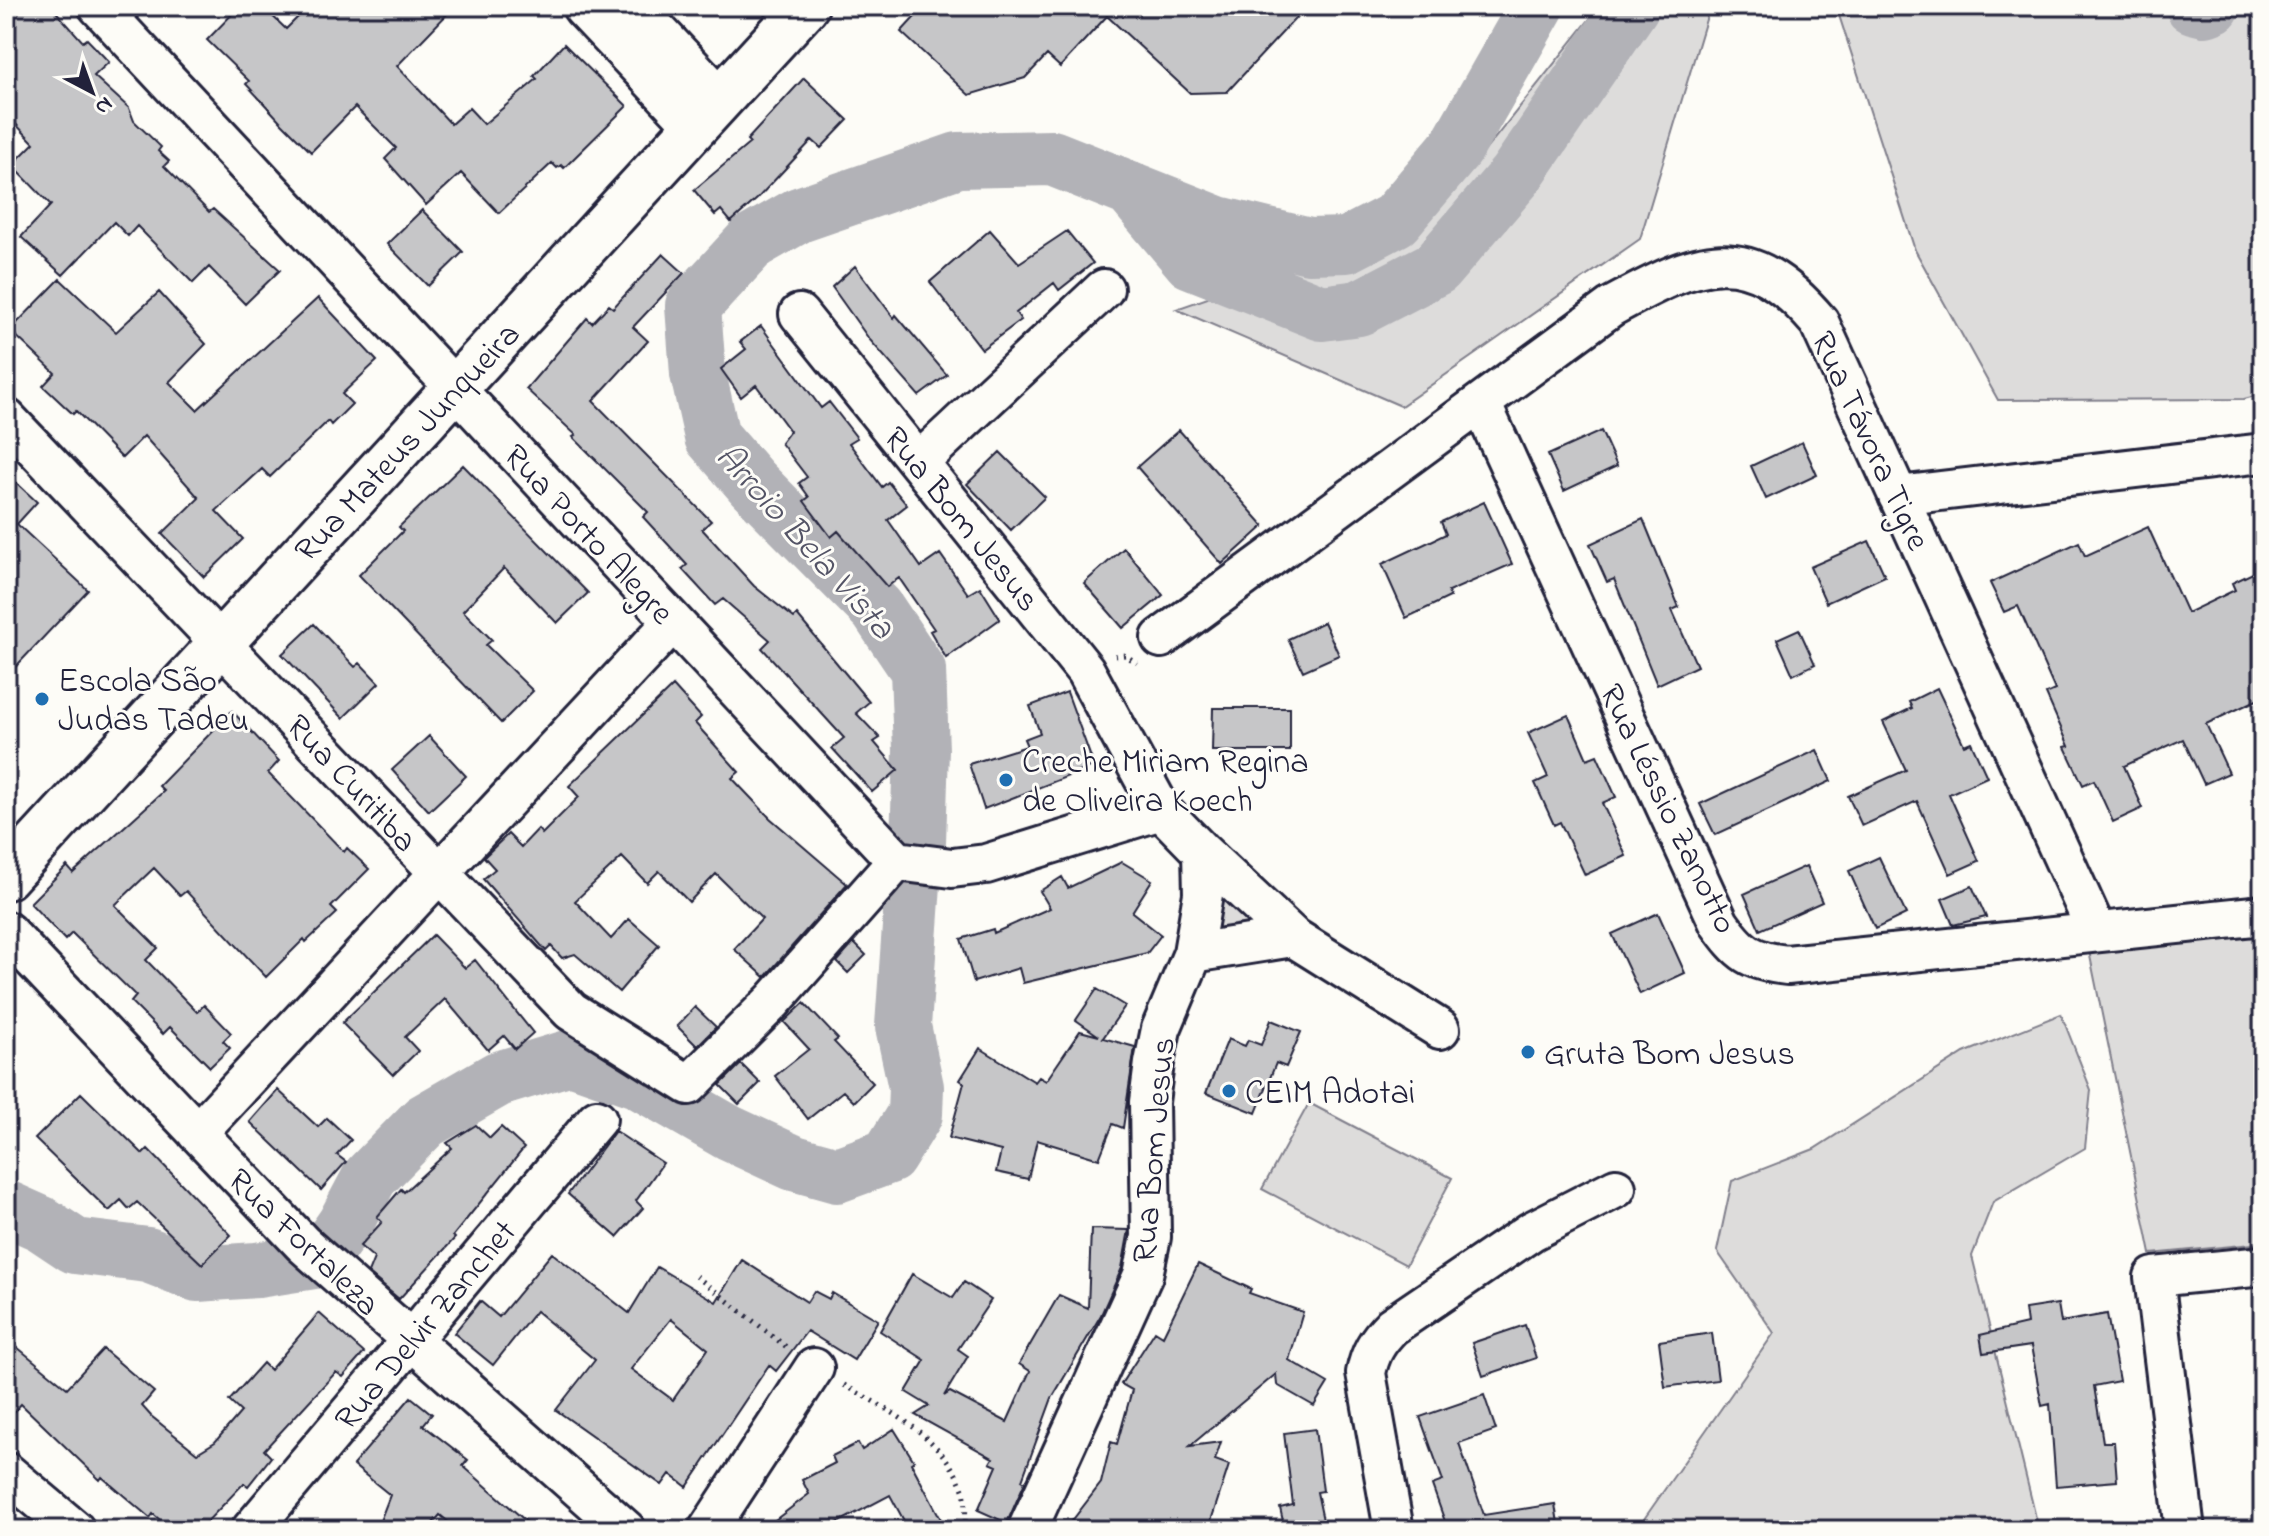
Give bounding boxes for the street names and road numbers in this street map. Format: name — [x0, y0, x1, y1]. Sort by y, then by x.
street label: Rua Mateus Junqueira — [284, 312, 534, 575]
street label: Rua Távora Tigre — [1796, 324, 1941, 560]
street label: Rua Bom Jesus — [869, 417, 1051, 624]
street label: Rua Porto Alegre — [490, 434, 685, 638]
street label: Rua Léssio Zanotto — [1584, 676, 1749, 943]
street label: Rua Curitiba — [273, 704, 428, 865]
street label: Rua Bom Jesus — [1121, 1035, 1191, 1265]
street label: Rua Fortaleza — [215, 1158, 390, 1330]
street label: Rua Delvir Zanchet — [324, 1210, 530, 1443]

